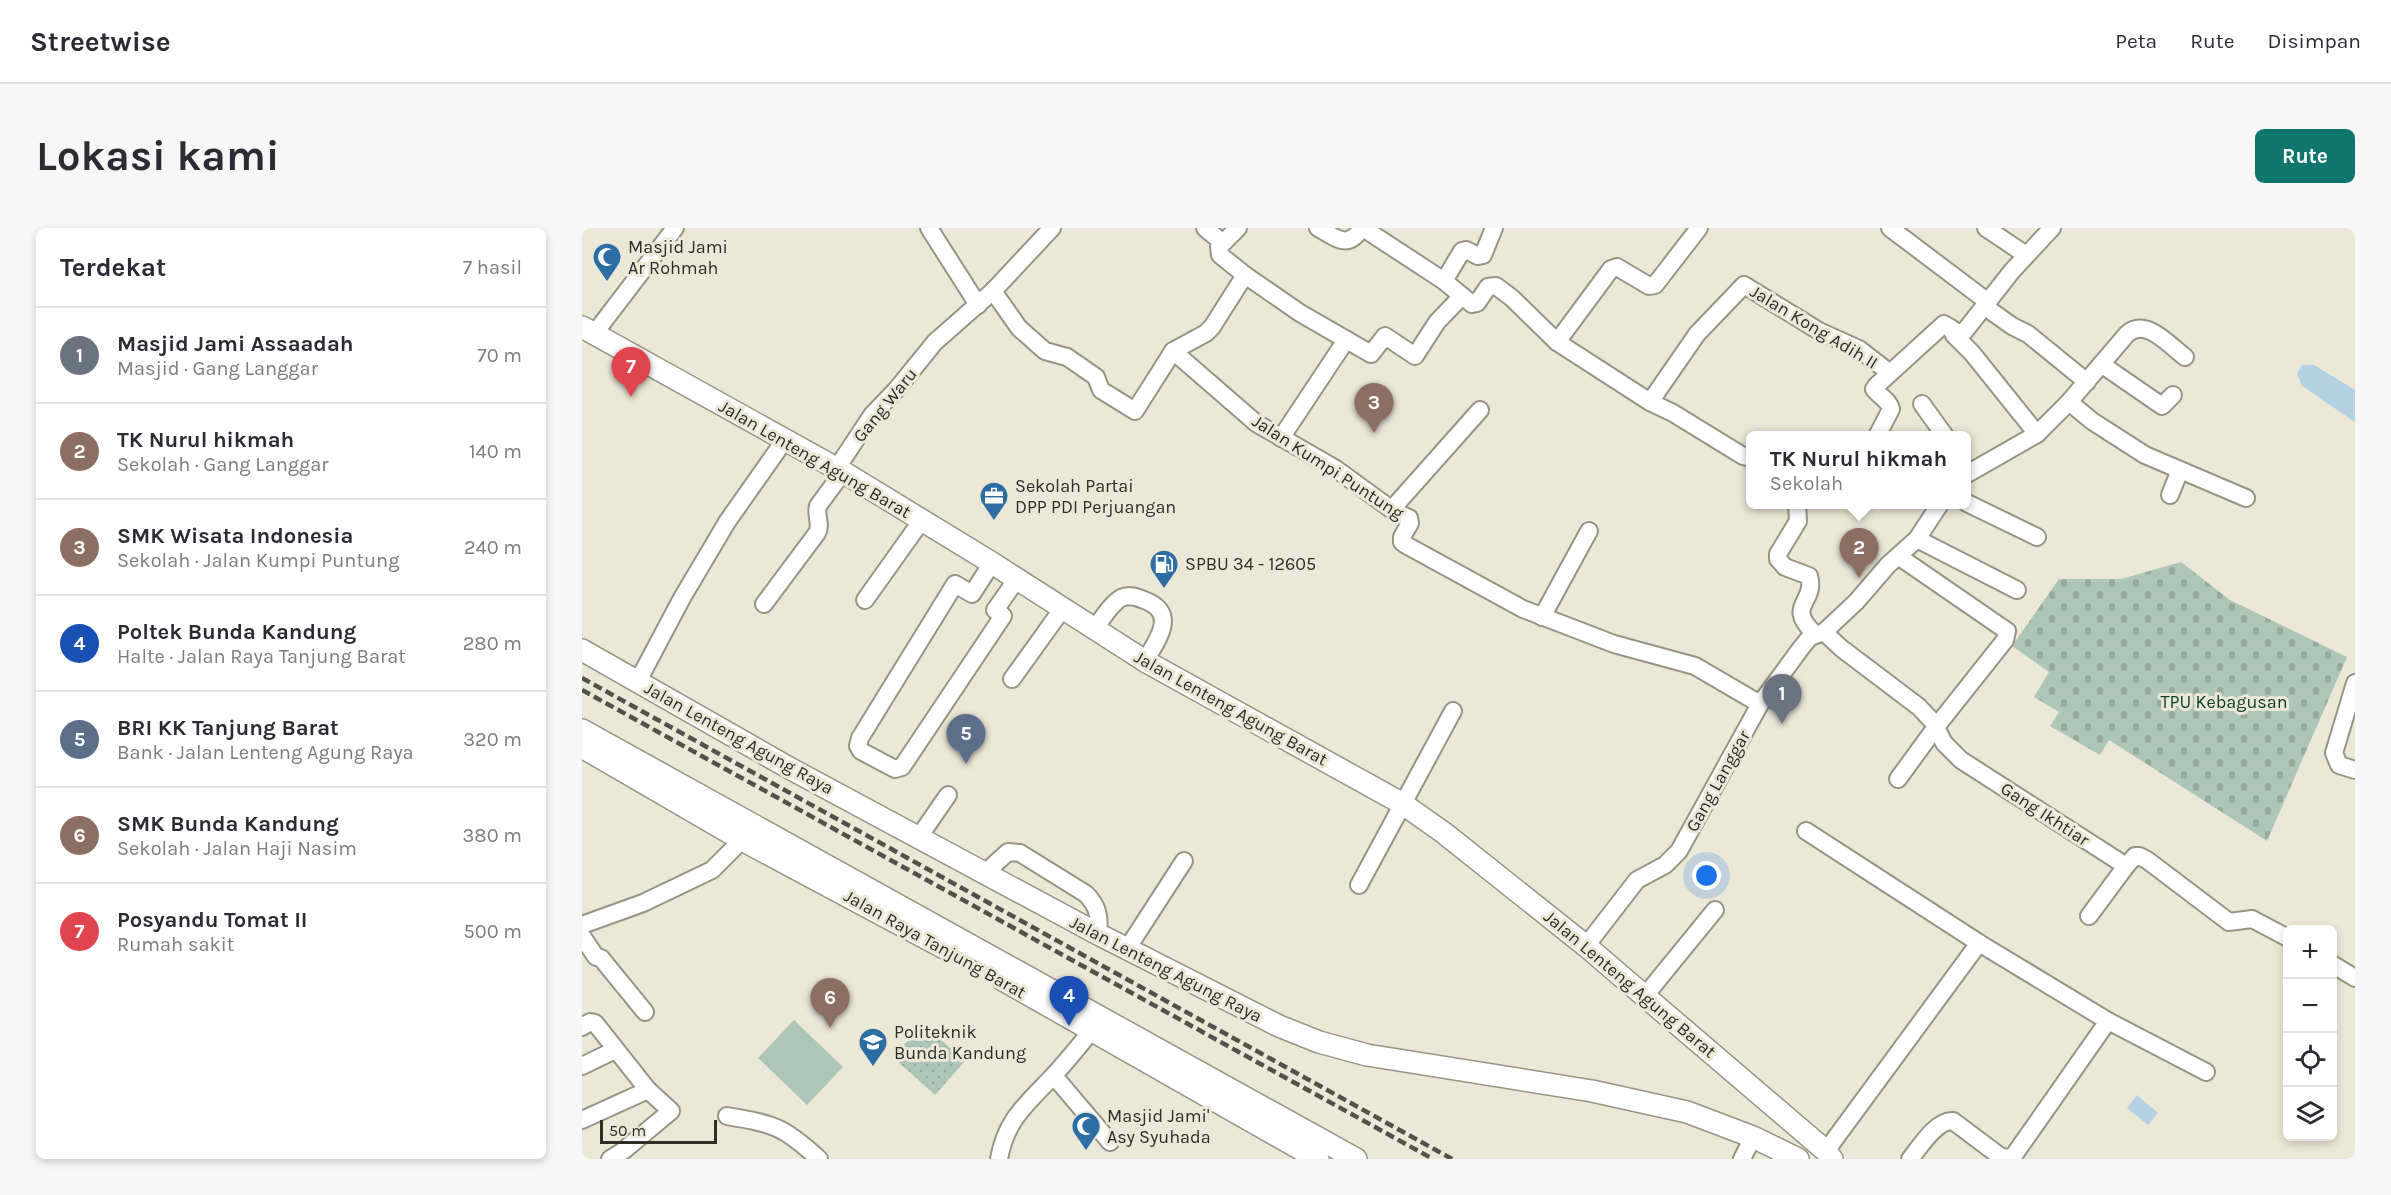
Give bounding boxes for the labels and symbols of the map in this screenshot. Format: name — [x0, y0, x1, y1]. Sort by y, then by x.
place label: Masjid Jami Ar Rohmah — [628, 236, 728, 279]
mosque icon: Masjid Jami Ar Rohmah — [591, 241, 623, 283]
street label: Jalan Kong Adih II — [1746, 280, 1882, 374]
pin: 7 — [611, 348, 650, 397]
street label: Gang Waru — [848, 363, 922, 447]
pin: 3 — [1354, 384, 1394, 433]
street label: Jalan Lenteng Agung Barat — [715, 395, 915, 523]
street label: Jalan Kumpi Puntung — [1248, 410, 1408, 524]
place label: Sekolah Partai DPP PDI Perjuangan — [1015, 475, 1176, 518]
office icon: Sekolah Partai DPP PDI Perjuangan — [978, 480, 1010, 522]
pin: 2 — [1840, 528, 1878, 578]
fuel station icon: SPBU 34 - 12605 — [1148, 548, 1180, 590]
place label: SPBU 34 - 12605 — [1185, 553, 1316, 575]
street label: Jalan Lenteng Agung Barat — [1130, 646, 1332, 771]
pin: 1 — [1762, 674, 1802, 724]
street label: Jalan Lenteng Agung Raya — [641, 677, 837, 799]
park label: TPU Kebagusan — [2160, 691, 2288, 713]
pin: 5 — [946, 714, 986, 764]
street label: Gang Langgar — [1681, 726, 1755, 836]
street label: Gang Ikhtiar — [1996, 777, 2094, 851]
your location — [1692, 861, 1721, 890]
street label: Jalan Raya Tanjung Barat — [840, 885, 1030, 1003]
street label: Jalan Lenteng Agung Barat — [1539, 905, 1721, 1063]
street label: Jalan Lenteng Agung Raya — [1066, 911, 1266, 1027]
pin: 4 — [1050, 976, 1088, 1026]
pin: 6 — [810, 978, 850, 1028]
place label: Politeknik Bunda Kandung — [894, 1021, 1026, 1064]
school or university icon: Politeknik Bunda Kandung — [857, 1026, 889, 1068]
place label: Masjid Jami' Asy Syuhada — [1107, 1105, 1211, 1148]
mosque icon: Masjid Jami' Asy Syuhada — [1070, 1110, 1102, 1152]
scale bar — [600, 1117, 717, 1144]

